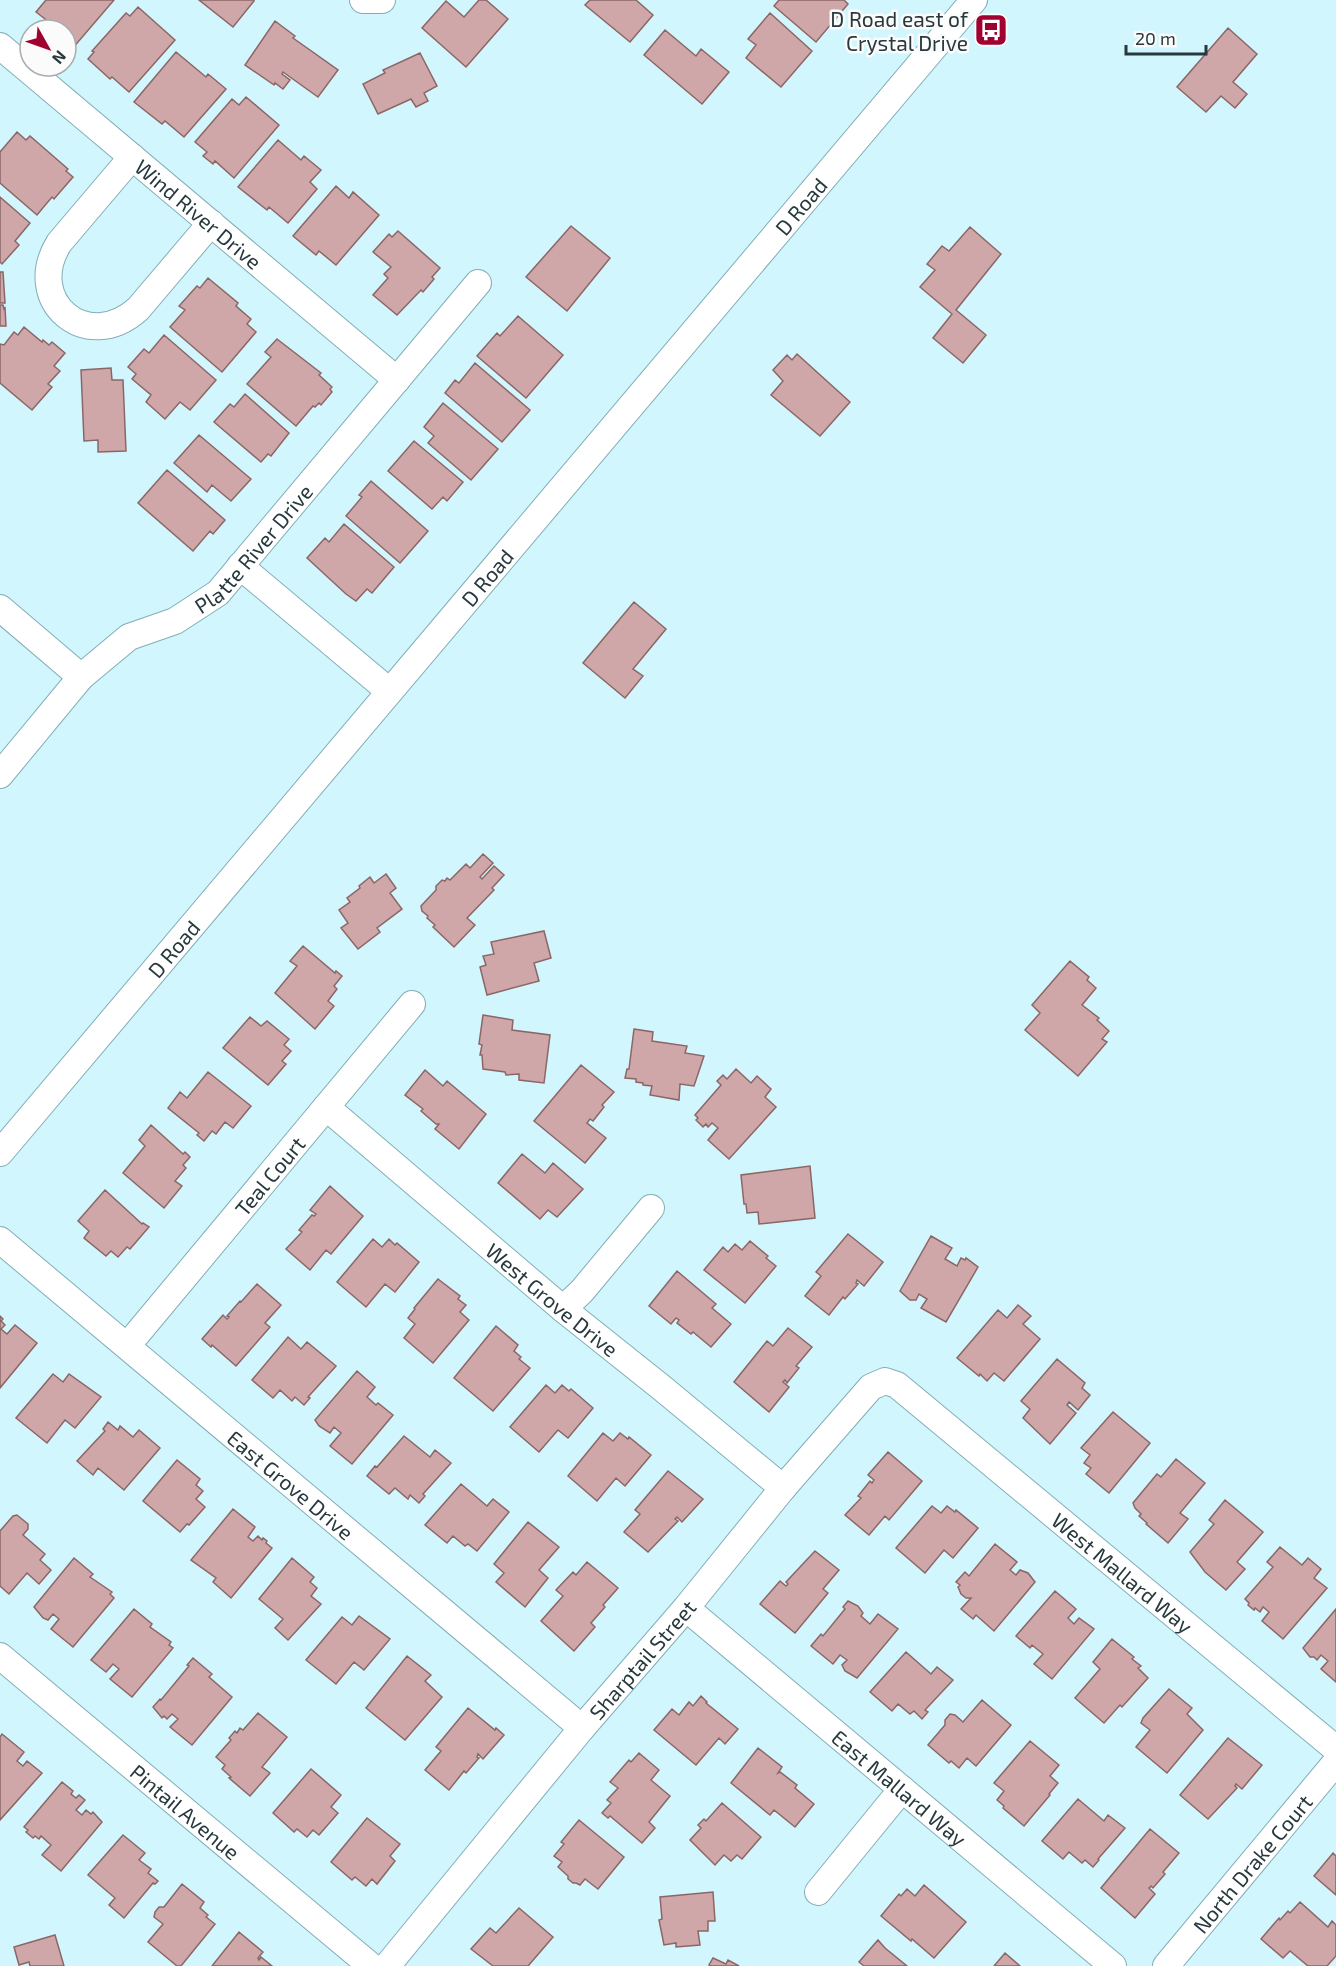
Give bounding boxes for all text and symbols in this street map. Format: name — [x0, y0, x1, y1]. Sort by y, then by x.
place label: D Road east of Crystal Drive — [830, 6, 969, 55]
bus stop icon: D Road east of Crystal Drive — [973, 12, 1009, 48]
north arrow — [18, 18, 78, 78]
scale bar — [1126, 18, 1206, 56]
text: 20 m — [1135, 27, 1176, 49]
text: N — [49, 47, 71, 68]
street label: Wind River Drive — [131, 153, 267, 274]
street label: D Road — [769, 172, 831, 239]
street label: Platte River Drive — [189, 478, 317, 618]
street label: D Road — [455, 543, 518, 611]
street label: D Road — [142, 915, 204, 982]
street label: Teal Court — [229, 1131, 309, 1220]
street label: West Grove Drive — [481, 1237, 624, 1361]
street label: East Grove Drive — [223, 1424, 359, 1544]
street label: West Mallard Way — [1047, 1507, 1198, 1638]
street label: Sharptail Street — [583, 1594, 700, 1724]
street label: East Mallard Way — [828, 1724, 972, 1851]
street label: Pintail Avenue — [126, 1758, 245, 1864]
street label: North Drake Court — [1187, 1789, 1317, 1937]

